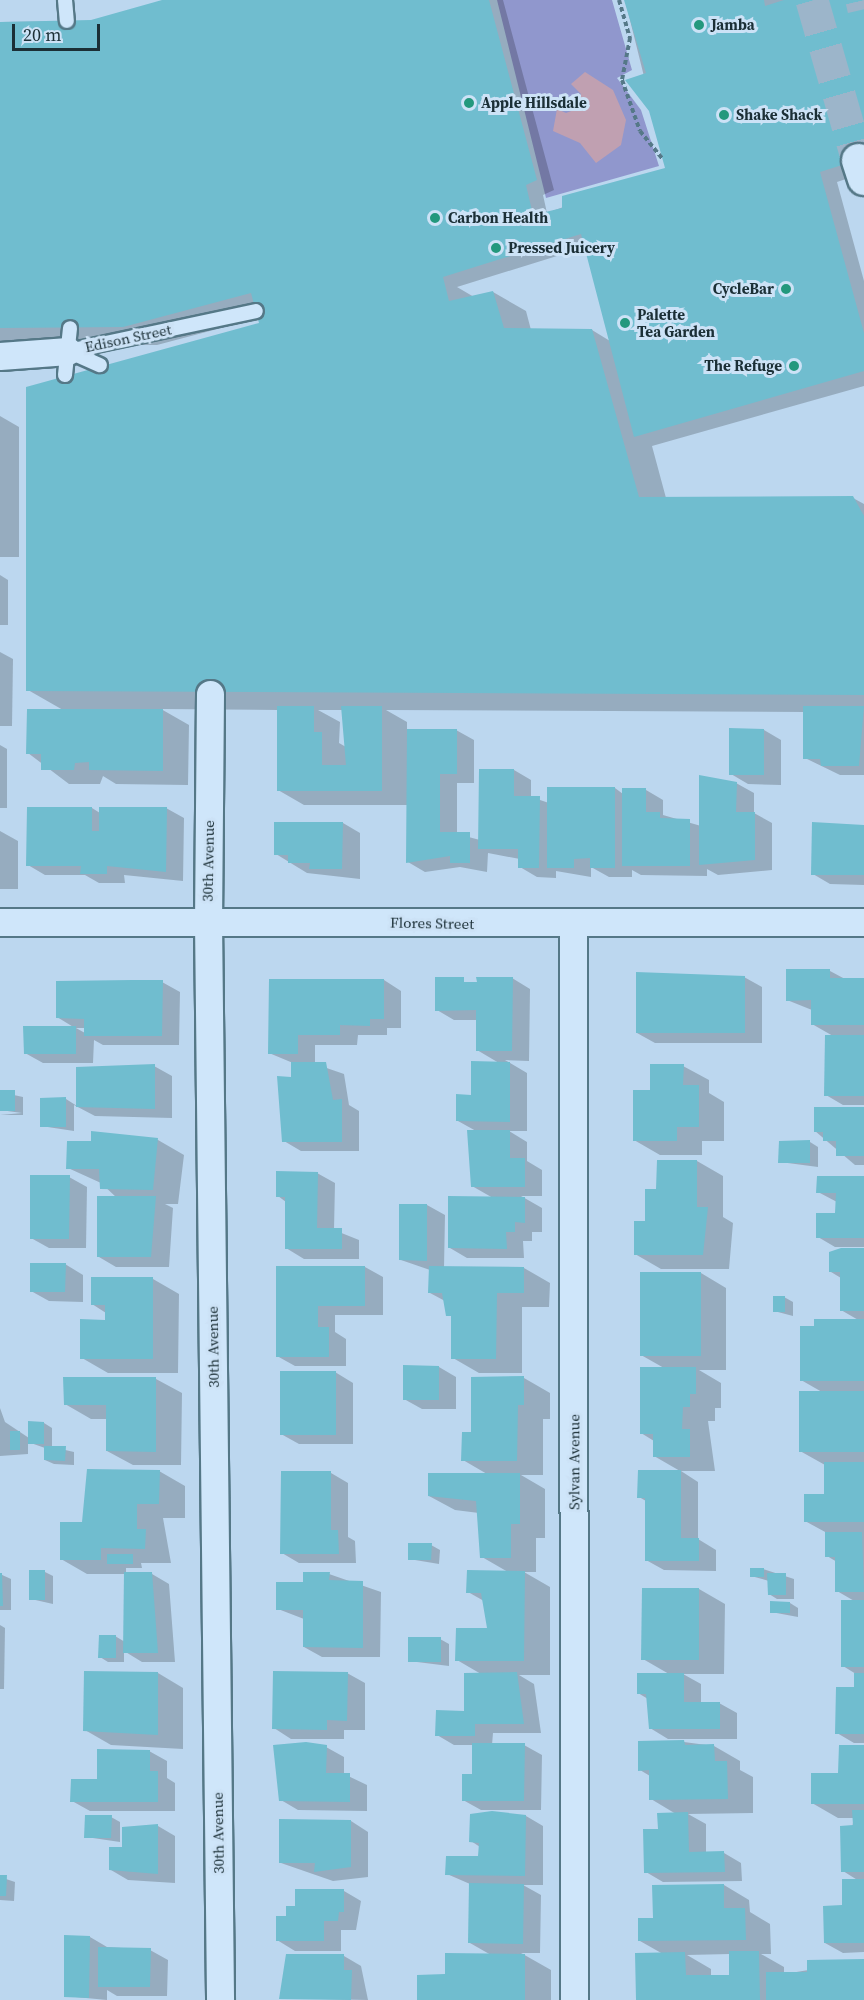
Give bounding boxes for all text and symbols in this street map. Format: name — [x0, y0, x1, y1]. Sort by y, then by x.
scale bar — [15, 12, 104, 50]
place label: Jamba — [711, 16, 755, 34]
marker: Jamba — [692, 18, 706, 32]
text: 20 m — [23, 22, 61, 47]
place label: Apple Hillsdale — [481, 94, 587, 112]
marker: Apple Hillsdale — [462, 96, 476, 110]
place label: Shake Shack — [736, 106, 822, 124]
marker: Shake Shack — [717, 108, 731, 122]
marker: Carbon Health — [426, 209, 444, 227]
place label: Carbon Health — [448, 209, 548, 227]
place label: Pressed Juicery — [508, 239, 615, 257]
marker: Pressed Juicery — [489, 241, 503, 255]
place label: CycleBar — [713, 280, 774, 298]
marker: CycleBar — [779, 282, 793, 296]
place label: Palette Tea Garden — [637, 305, 715, 340]
marker: Palette Tea Garden — [618, 316, 632, 330]
street label: Edison Street — [83, 320, 173, 356]
place label: The Refuge — [704, 357, 782, 375]
marker: The Refuge — [787, 359, 801, 373]
street label: 30th Avenue — [198, 820, 218, 902]
street label: Flores Street — [390, 913, 474, 933]
street label: 30th Avenue — [203, 1306, 223, 1388]
street label: Sylvan Avenue — [565, 1414, 583, 1510]
street label: 30th Avenue — [208, 1792, 228, 1874]

